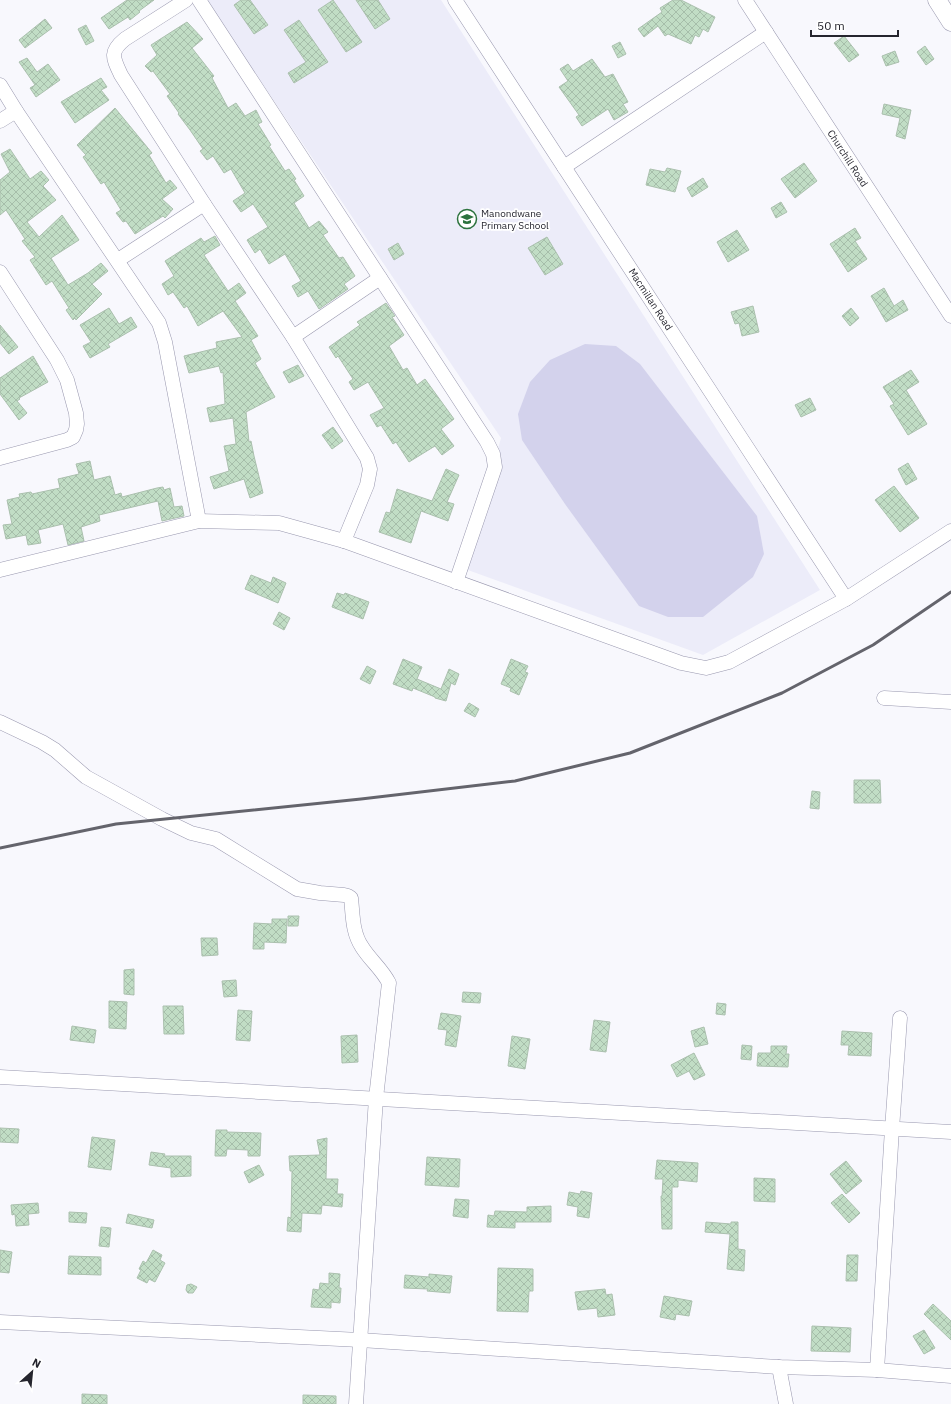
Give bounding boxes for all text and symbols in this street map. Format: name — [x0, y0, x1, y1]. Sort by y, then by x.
scale bar — [811, 12, 898, 38]
text: 50 m — [817, 18, 845, 33]
street label: Churchill Road — [824, 127, 871, 189]
place label: Manondwane Primary School — [481, 207, 549, 232]
school or university icon: Manondwane Primary School — [456, 208, 478, 230]
street label: Macmillan Road — [626, 266, 675, 333]
north arrow — [12, 1352, 52, 1392]
text: N — [30, 1355, 43, 1371]

